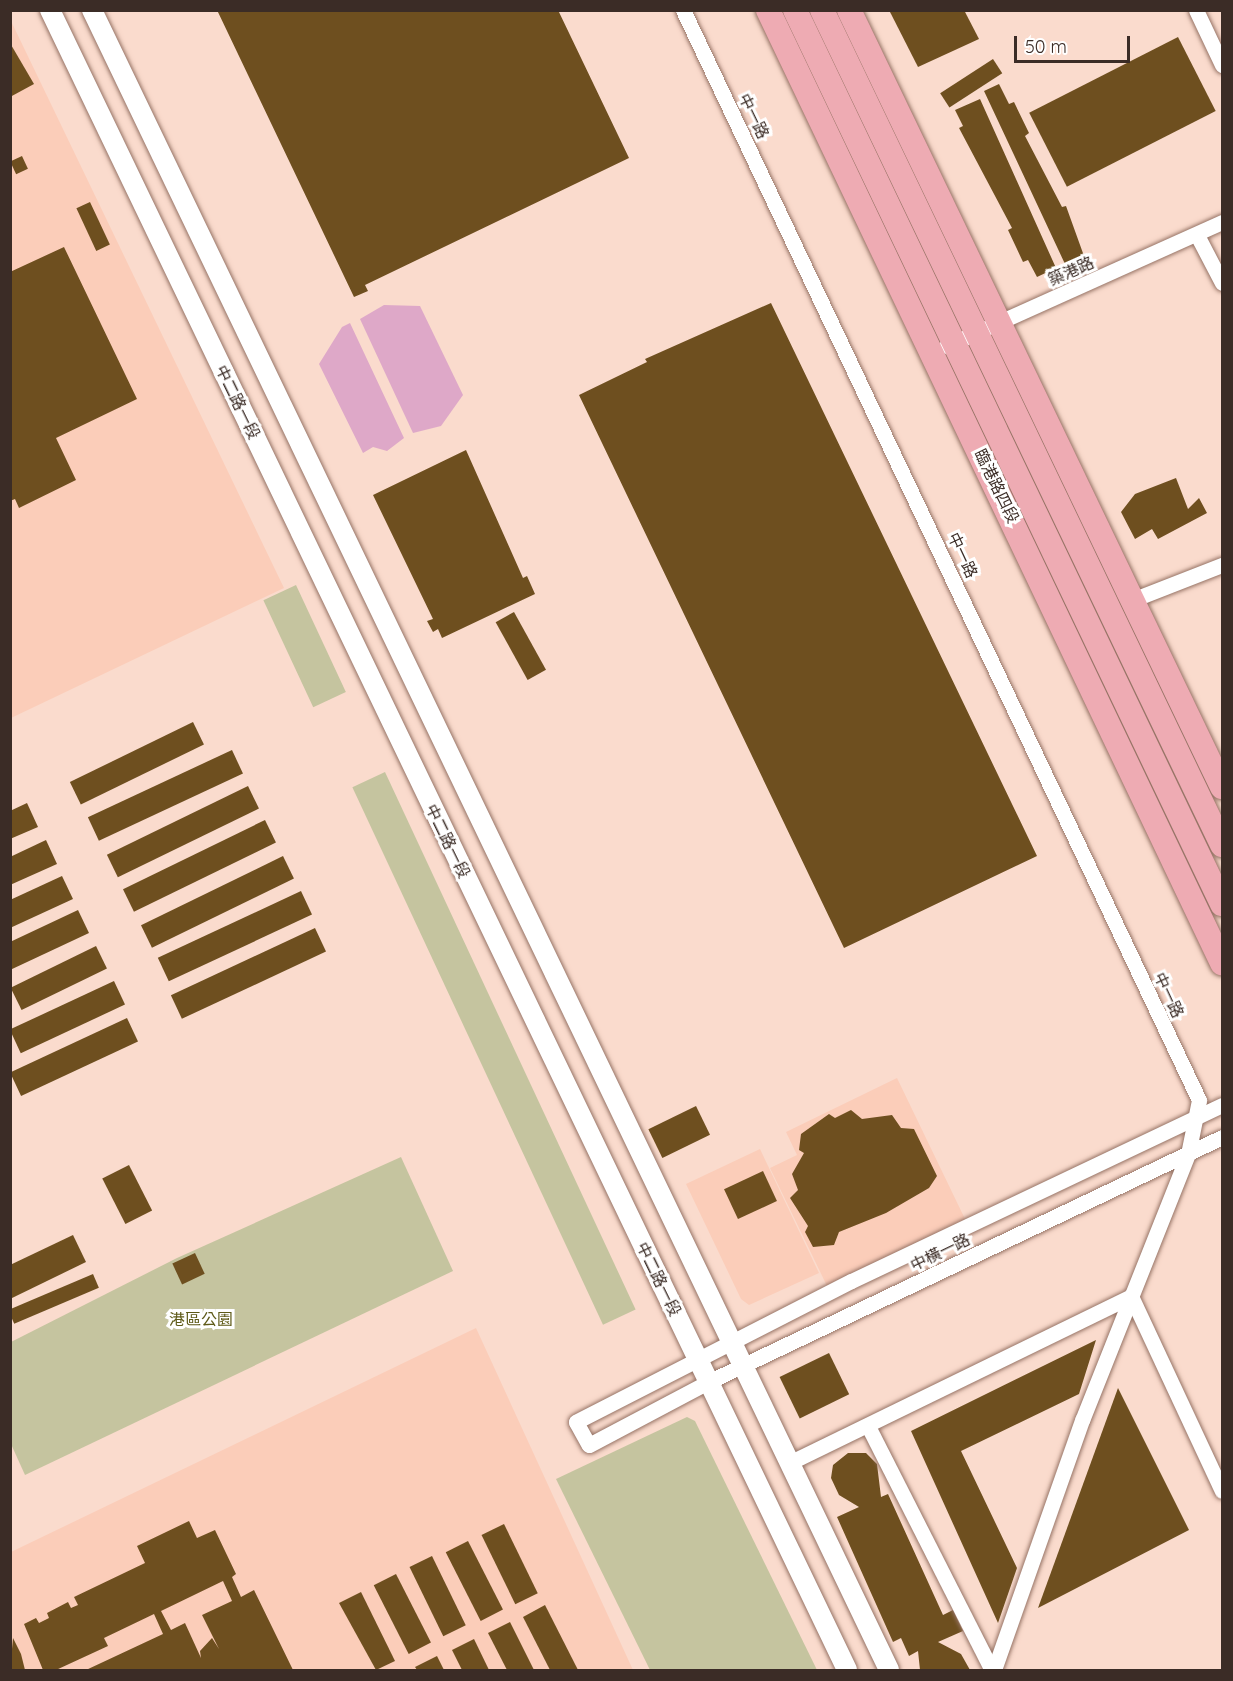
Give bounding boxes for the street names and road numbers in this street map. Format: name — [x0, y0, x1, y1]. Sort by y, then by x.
street label: 中一路 — [735, 90, 773, 142]
street label: 築港路 — [1045, 252, 1097, 290]
street label: 中二路一段 — [212, 362, 264, 442]
street label: 臨港路四段 — [971, 446, 1023, 526]
street label: 中一路 — [944, 529, 982, 581]
street label: 中二路一段 — [422, 801, 474, 881]
street label: 中一路 — [1150, 969, 1188, 1021]
street label: 中橫一路 — [907, 1229, 973, 1275]
street label: 中二路一段 — [633, 1239, 685, 1319]

